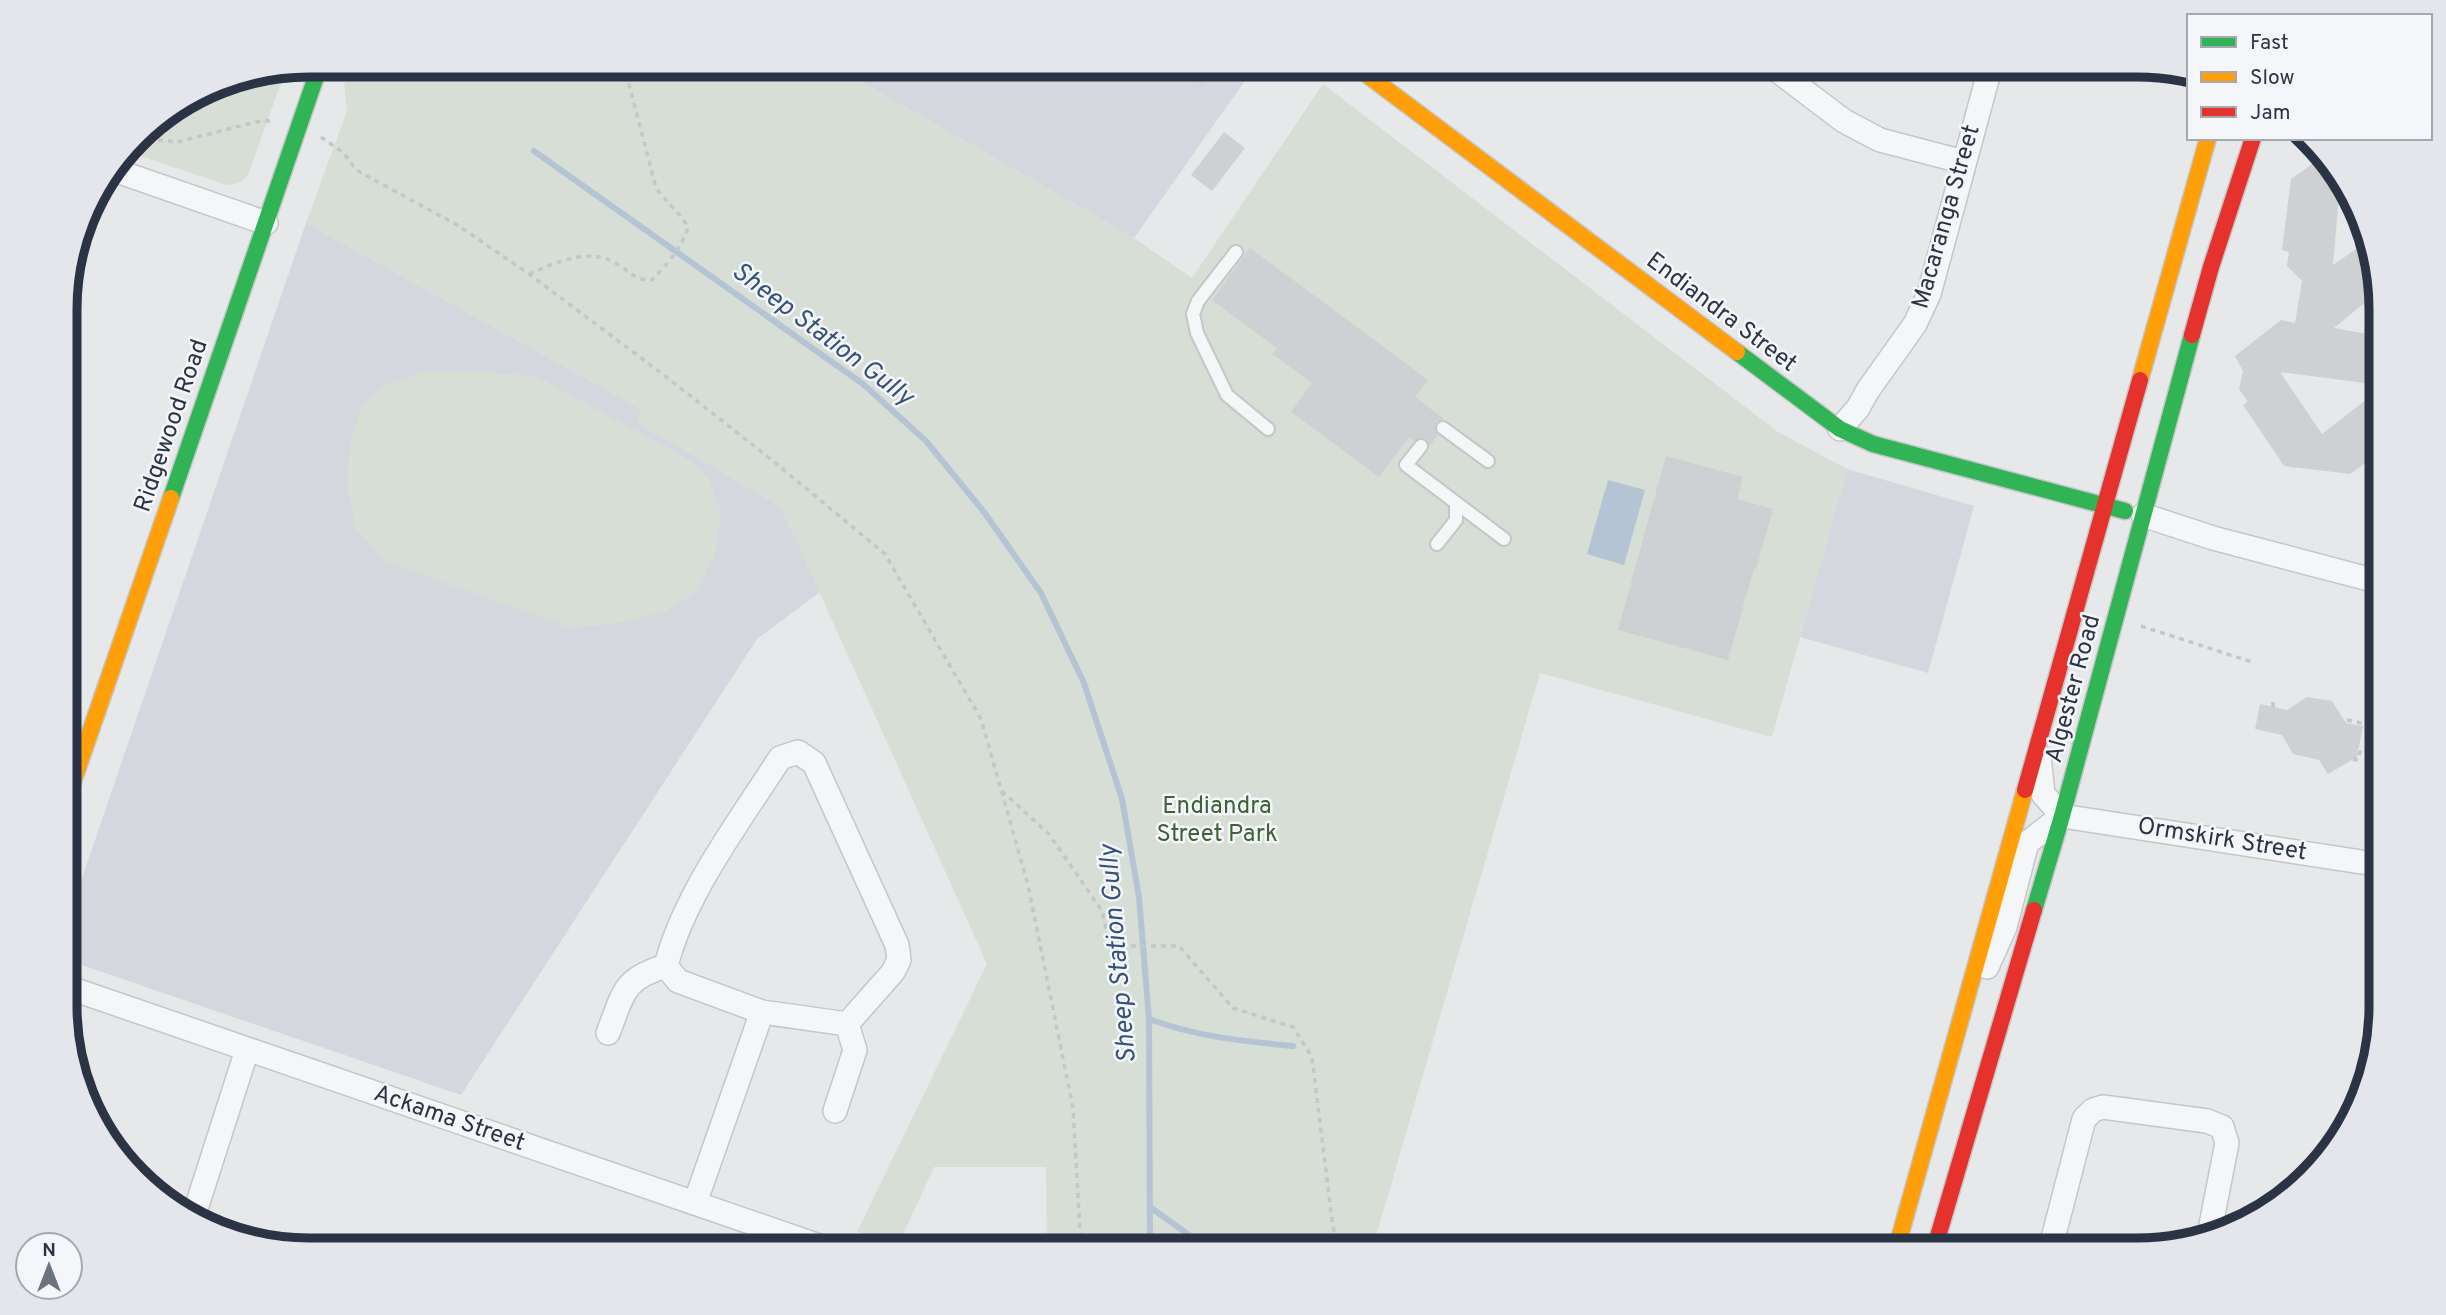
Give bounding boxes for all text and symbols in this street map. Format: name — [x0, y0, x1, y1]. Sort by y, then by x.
legend — [2187, 14, 2432, 140]
text: Fast — [2250, 30, 2289, 57]
text: Slow — [2250, 65, 2295, 92]
text: Jam — [2250, 100, 2291, 127]
street label: Macaranga Street — [1906, 122, 1988, 312]
street label: Endiandra Street — [1640, 246, 1802, 380]
water label: Sheep Station Gully — [724, 256, 921, 415]
street label: Ridgewood Road — [128, 336, 216, 516]
street label: Algester Road — [2040, 612, 2108, 766]
park label: Endiandra Street Park — [1156, 792, 1278, 850]
street label: Ormskirk Street — [2135, 812, 2309, 868]
water label: Sheep Station Gully — [1093, 842, 1145, 1065]
street label: Ackama Street — [369, 1079, 529, 1159]
north arrow — [14, 1231, 84, 1301]
text: N — [42, 1239, 56, 1263]

